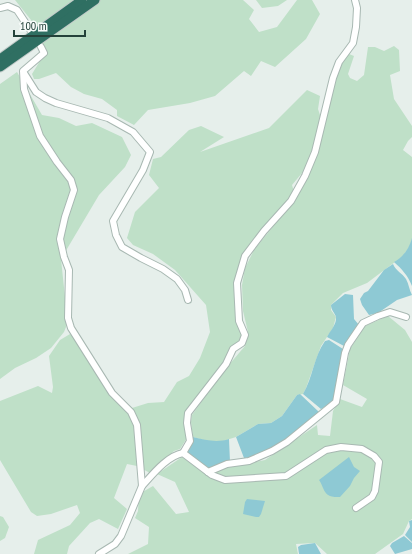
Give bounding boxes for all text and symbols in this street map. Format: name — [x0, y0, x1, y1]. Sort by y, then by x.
scale bar — [14, 12, 85, 38]
text: 100 m — [20, 18, 47, 33]

